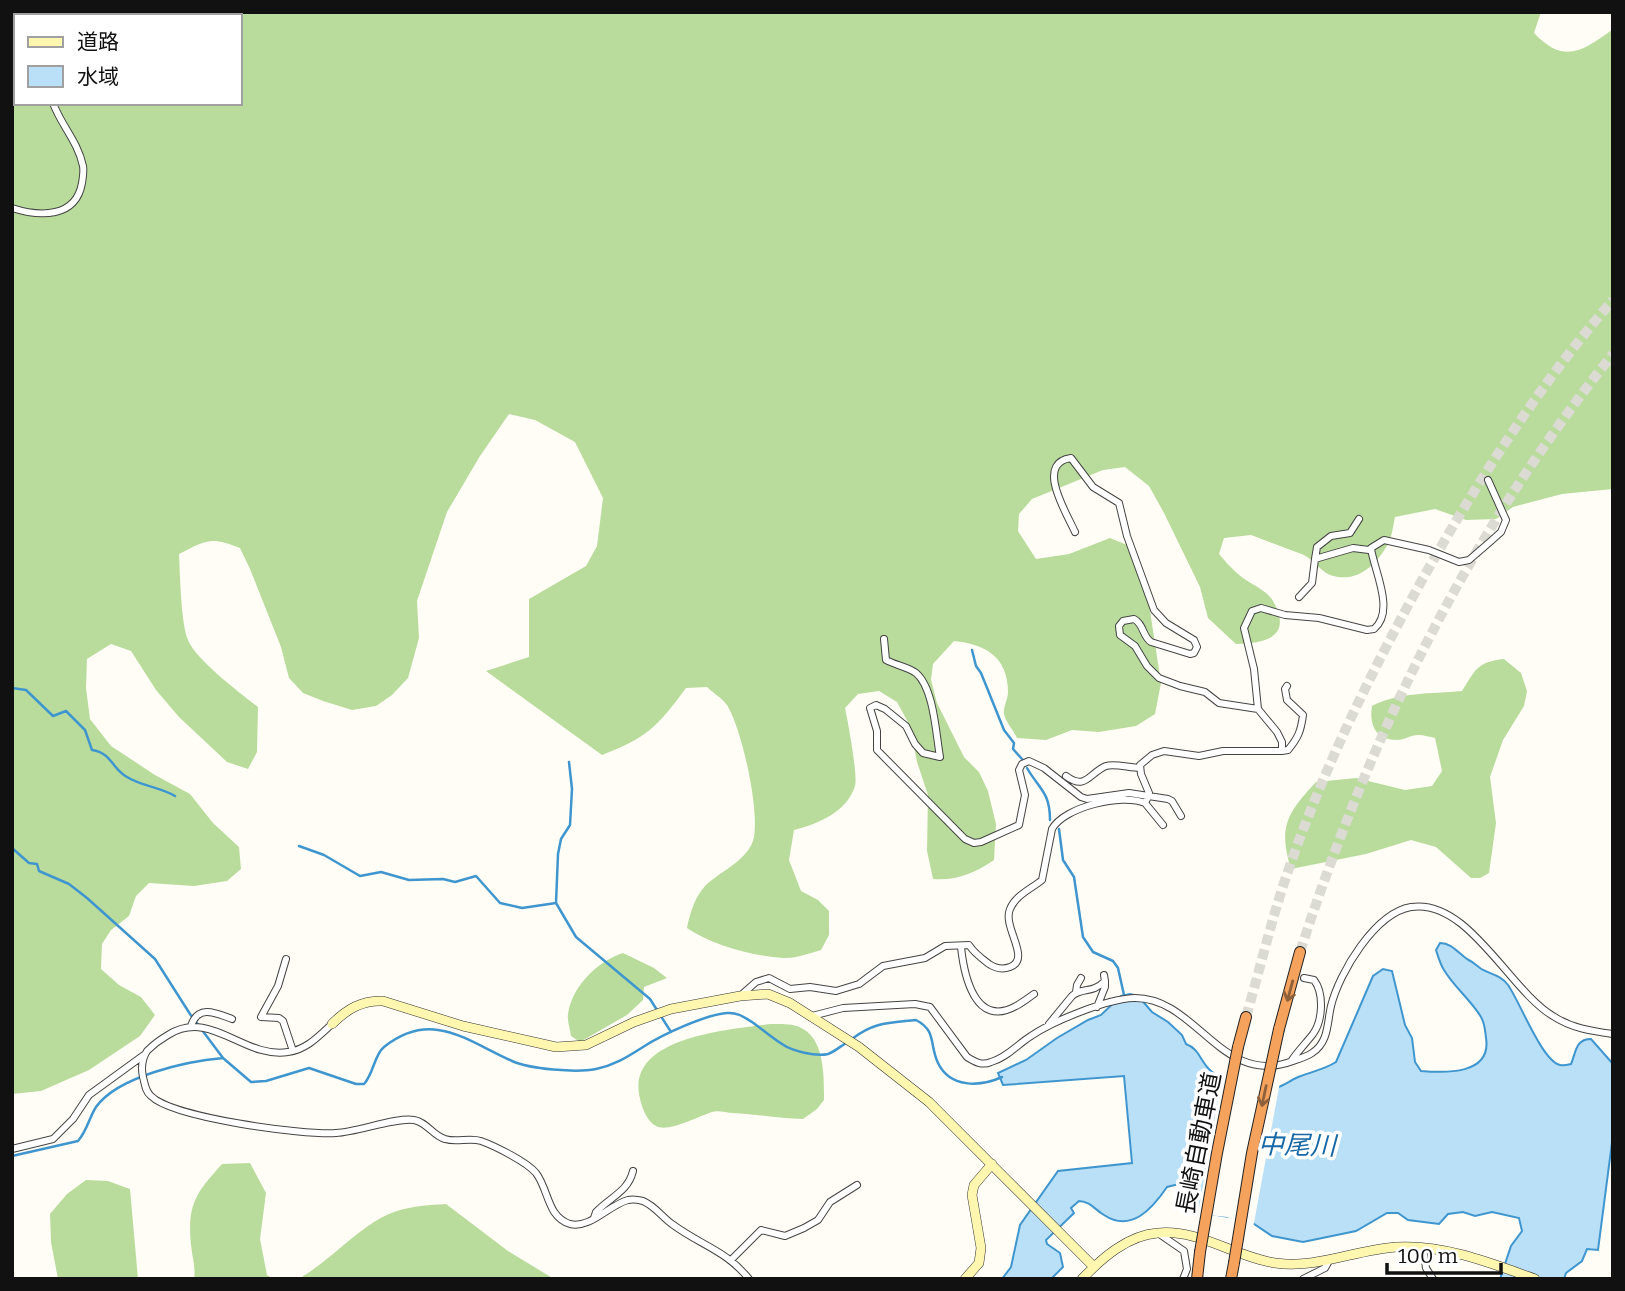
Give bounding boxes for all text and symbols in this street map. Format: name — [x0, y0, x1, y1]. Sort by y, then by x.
legend — [14, 14, 242, 105]
text: 道路 — [77, 29, 119, 55]
text: 水域 — [77, 64, 119, 90]
one-way arrow — [1282, 980, 1295, 1002]
street label: 長崎自動車道 — [1172, 1070, 1226, 1216]
one-way arrow — [1256, 1084, 1270, 1107]
water label: 中尾川 — [1258, 1129, 1339, 1162]
scale bar — [1387, 1232, 1501, 1276]
text: 100 m — [1398, 1243, 1458, 1269]

